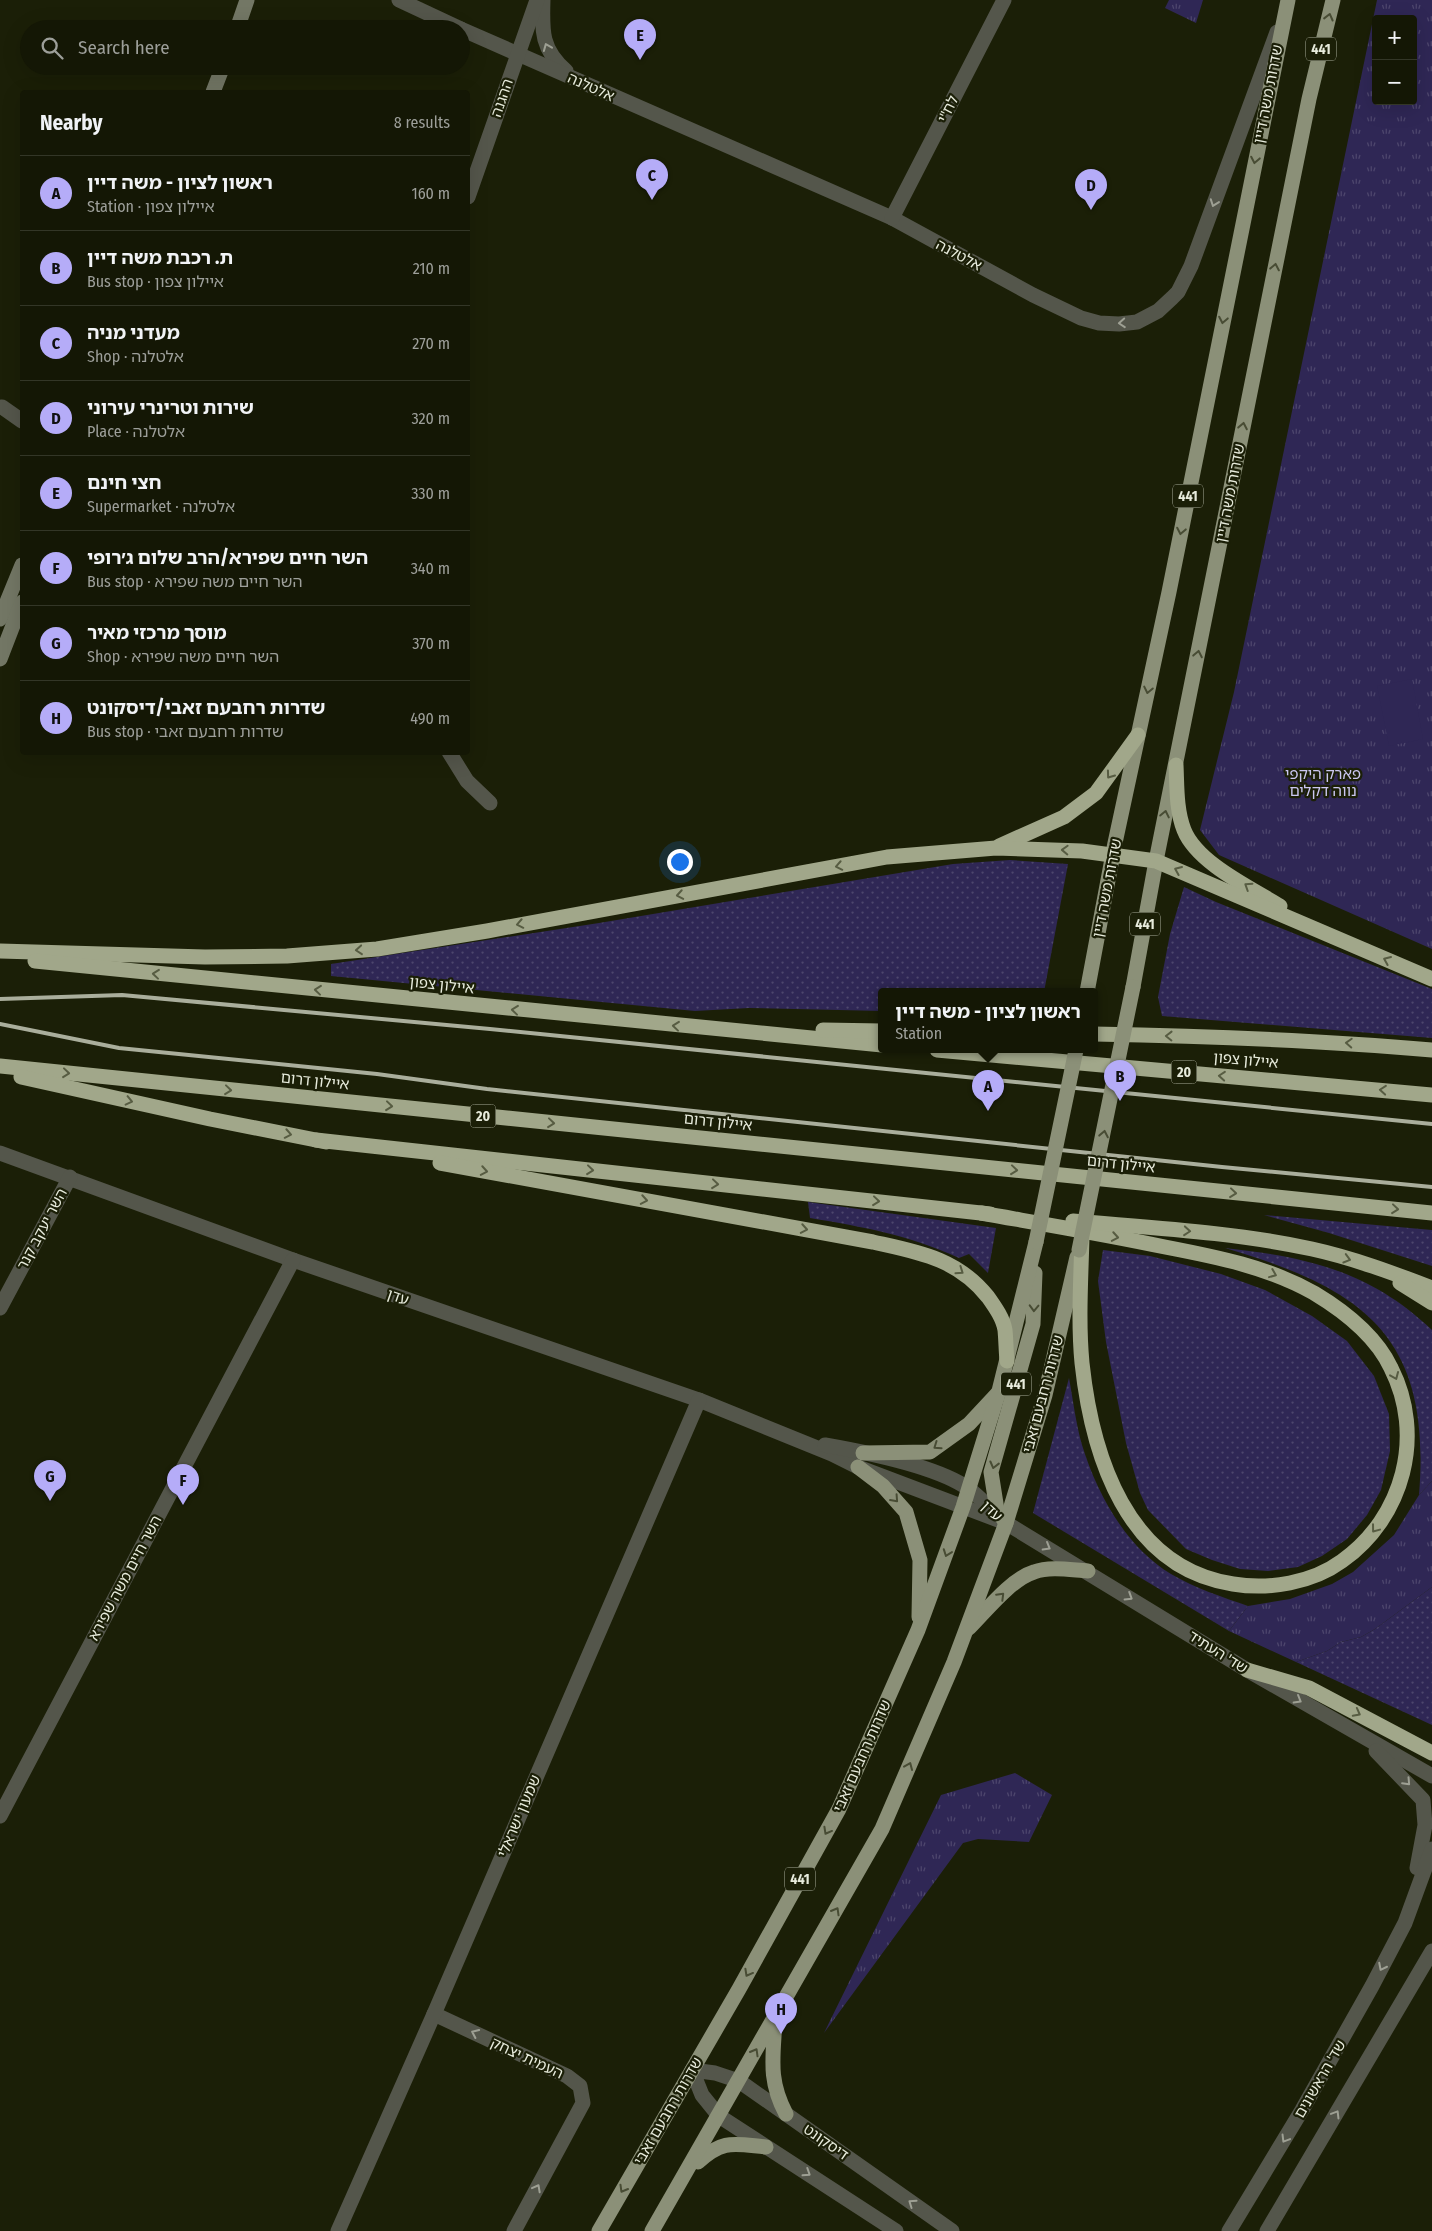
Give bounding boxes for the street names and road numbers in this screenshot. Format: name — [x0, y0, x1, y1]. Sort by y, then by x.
road number: 441 — [1306, 38, 1336, 61]
street label: שדרות משה דיין — [1250, 43, 1286, 145]
street label: אלטלנה — [565, 69, 617, 105]
street label: ההגנה — [487, 76, 517, 120]
street label: לח"י — [934, 92, 962, 125]
street label: אלטלנה — [933, 235, 985, 275]
street label: שדרות משה דיין — [1212, 442, 1248, 544]
road number: 441 — [1173, 484, 1203, 508]
street label: שדרות משה דיין — [1089, 837, 1125, 939]
road number: 441 — [1130, 912, 1160, 936]
street label: איילון צפון — [409, 973, 475, 997]
street label: איילון צפון — [1213, 1048, 1279, 1072]
road number: 20 — [1172, 1060, 1196, 1084]
street label: איילון דרום — [280, 1068, 350, 1094]
road number: 20 — [470, 1104, 496, 1128]
street label: איילון דרום — [683, 1109, 753, 1135]
street label: איילון דרום — [1086, 1151, 1156, 1177]
street label: השר יעקב קנר — [13, 1185, 71, 1273]
street label: עדן — [385, 1285, 411, 1309]
street label: שדרות רחבעם זאבי — [1019, 1333, 1067, 1455]
road number: 441 — [1001, 1372, 1031, 1396]
street label: עדן — [978, 1497, 1006, 1525]
street label: השר חיים משה שפירא — [84, 1512, 166, 1644]
street label: שד' העתיד — [1185, 1627, 1251, 1677]
street label: שדרות רחבעם זאבי — [829, 1697, 895, 1815]
street label: שמעון ישראלי — [494, 1772, 544, 1860]
road number: 441 — [785, 1868, 815, 1890]
street label: העמית יצחק — [488, 2033, 566, 2083]
street label: שד' הראשונים — [1290, 2037, 1350, 2121]
street label: שדרות רחבעם זאבי — [630, 2054, 706, 2168]
street label: דיסקונט — [800, 2120, 852, 2164]

